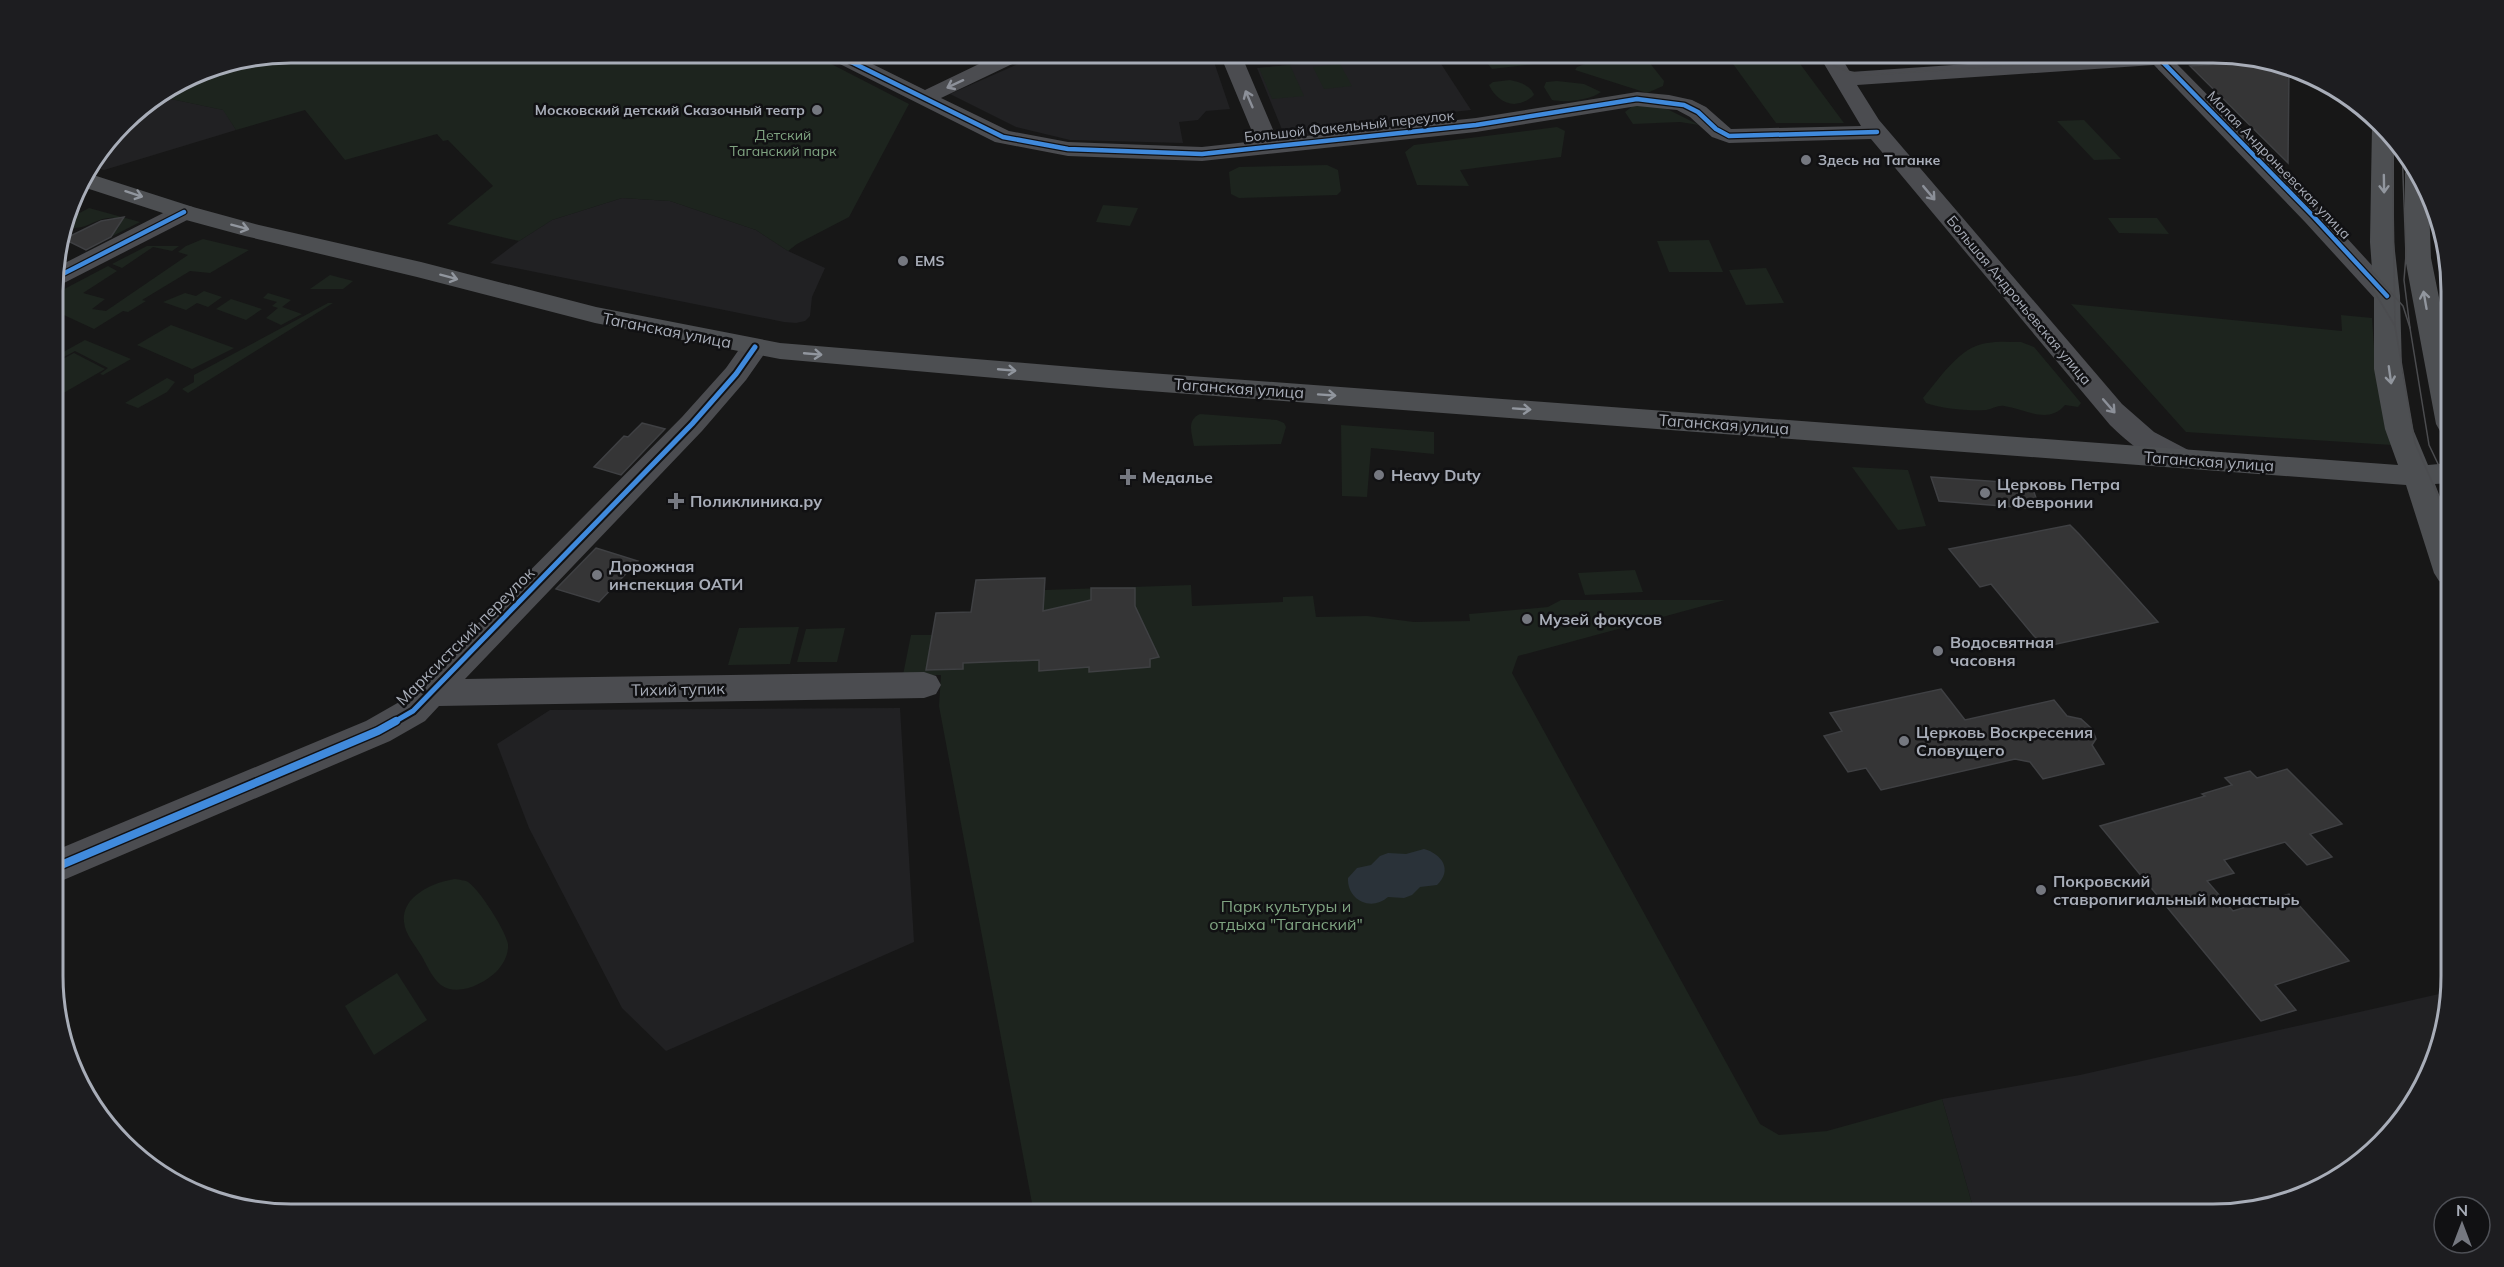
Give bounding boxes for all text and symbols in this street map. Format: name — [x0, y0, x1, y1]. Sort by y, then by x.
one-way arrow — [947, 78, 965, 90]
street label: Малая Андроньевская улица — [2203, 87, 2355, 243]
one-way arrow — [1243, 91, 1254, 109]
place label: Московский детский Сказочный театр — [535, 101, 805, 119]
marker: Московский детский Сказочный театр — [810, 103, 824, 117]
street label: Большой Факельный переулок — [1243, 106, 1455, 146]
park label: Детский Таганский парк — [730, 126, 837, 160]
place label: Здесь на Таганке — [1818, 151, 1941, 169]
marker: Здесь на Таганке — [1799, 153, 1813, 167]
one-way arrow — [2378, 174, 2390, 194]
one-way arrow — [1922, 185, 1936, 200]
one-way arrow — [124, 189, 143, 200]
street label: Большая Андроньевская улица — [1943, 212, 2095, 388]
one-way arrow — [231, 222, 250, 234]
place label: EMS — [915, 252, 945, 270]
marker: EMS — [896, 254, 910, 268]
one-way arrow — [440, 272, 459, 284]
one-way arrow — [2419, 291, 2430, 310]
street label: Таганская улица — [601, 308, 733, 352]
one-way arrow — [802, 349, 822, 360]
one-way arrow — [997, 365, 1017, 376]
one-way arrow — [2384, 365, 2395, 384]
street label: Таганская улица — [1173, 373, 1305, 403]
one-way arrow — [1317, 390, 1337, 401]
one-way arrow — [2102, 398, 2116, 413]
one-way arrow — [1511, 404, 1531, 415]
street label: Таганская улица — [1658, 409, 1790, 439]
street label: Таганская улица — [2143, 446, 2275, 476]
place label: Heavy Duty — [1391, 465, 1481, 485]
place label: Медалье — [1142, 467, 1213, 487]
marker: Медалье — [1119, 468, 1137, 486]
marker: Heavy Duty — [1372, 468, 1386, 482]
place label: Церковь Петра и Февронии — [1997, 474, 2120, 512]
marker: Церковь Петра и Февронии — [1978, 486, 1992, 500]
place label: Поликлиника.ру — [690, 491, 822, 511]
marker: Поликлиника.ру — [667, 492, 685, 510]
place label: Дорожная инспекция ОАТИ — [609, 556, 743, 594]
street label: Марксистский переулок — [392, 563, 538, 709]
marker: Дорожная инспекция ОАТИ — [590, 568, 604, 582]
place label: Музей фокусов — [1539, 609, 1662, 629]
marker: Музей фокусов — [1520, 612, 1534, 626]
place label: Водосвятная часовня — [1950, 632, 2054, 670]
marker: Водосвятная часовня — [1931, 644, 1945, 658]
street label: Тихий тупик — [631, 678, 725, 700]
place label: Церковь Воскресения Словущего — [1916, 722, 2093, 760]
marker: Церковь Воскресения Словущего — [1897, 734, 1911, 748]
place label: Покровский ставропигиальный монастырь — [2053, 871, 2300, 909]
marker: Покровский ставропигиальный монастырь — [2034, 883, 2048, 897]
park label: Парк культуры и отдыха "Таганский" — [1209, 896, 1363, 934]
north arrow — [2432, 1195, 2492, 1255]
text: N — [2456, 1200, 2468, 1220]

